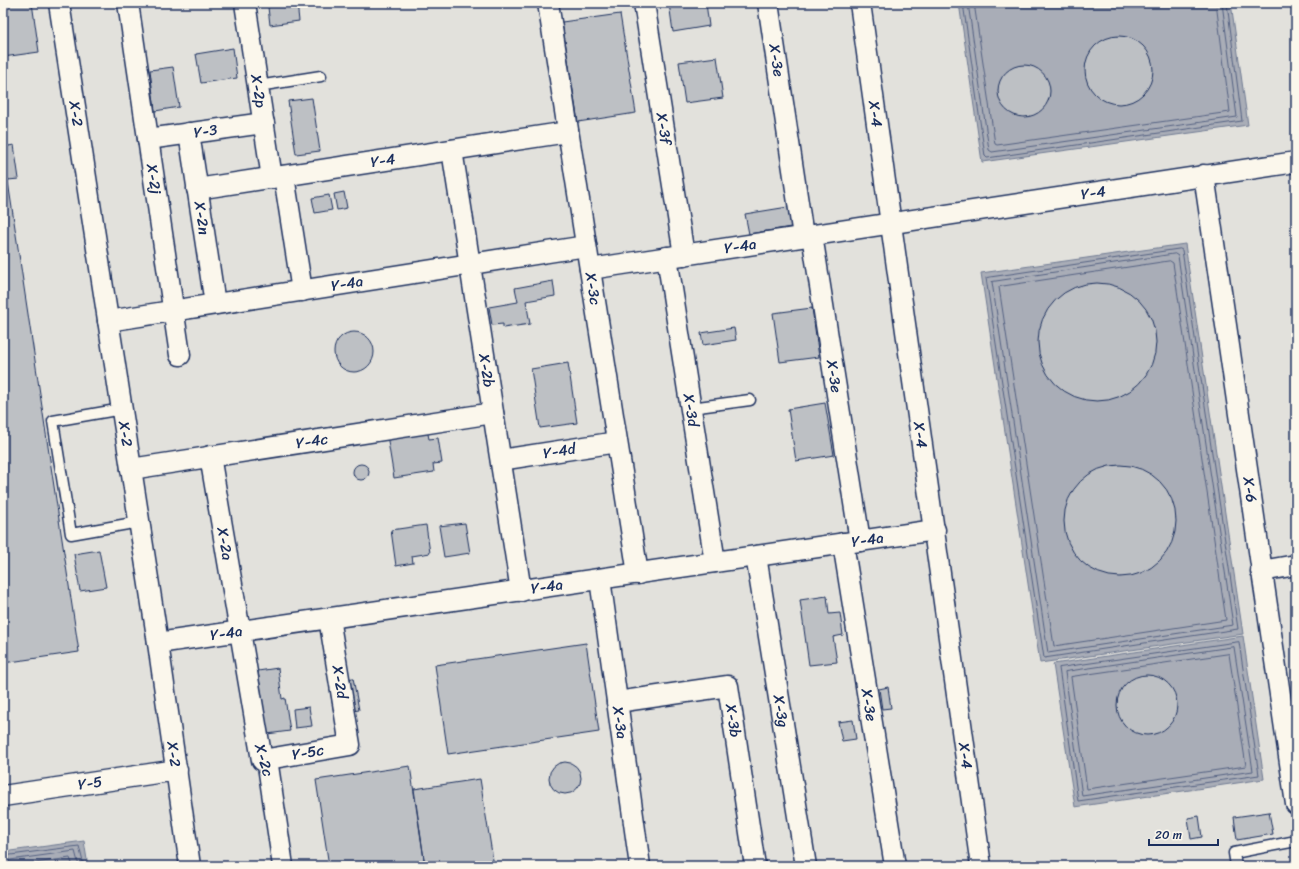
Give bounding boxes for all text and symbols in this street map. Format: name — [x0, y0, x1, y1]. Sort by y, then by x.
street label: X-3e — [761, 41, 792, 79]
street label: X-2p — [243, 71, 274, 110]
street label: X-2 — [61, 98, 91, 129]
street label: X-4 — [861, 98, 890, 129]
street label: X-3f — [648, 110, 680, 148]
street label: Y-3 — [192, 117, 219, 146]
street label: Y-4 — [369, 146, 397, 175]
street label: X-2j — [139, 161, 169, 196]
street label: Y-4 — [1079, 178, 1107, 207]
street label: X-2n — [186, 198, 217, 237]
street label: Y-4a — [722, 231, 759, 261]
street label: Y-4a — [329, 268, 365, 299]
street label: X-3c — [577, 269, 608, 307]
street label: X-2b — [471, 351, 502, 389]
street label: X-3e — [819, 357, 850, 395]
street label: X-3d — [676, 391, 707, 430]
street label: X-2 — [111, 418, 141, 449]
street label: X-4 — [906, 419, 935, 450]
street label: Y-4c — [294, 426, 330, 456]
street label: Y-4d — [541, 435, 578, 466]
street label: X-6 — [1235, 474, 1265, 504]
street label: X-2a — [209, 524, 241, 563]
street label: Y-4a — [850, 525, 886, 555]
street label: Y-4a — [529, 571, 565, 602]
street label: Y-4a — [208, 618, 245, 648]
street label: X-2d — [324, 662, 356, 702]
street label: X-3e — [853, 686, 885, 723]
street label: X-3g — [765, 692, 797, 730]
street label: X-3b — [718, 701, 749, 739]
street label: X-3a — [605, 704, 635, 741]
street label: Y-5c — [290, 737, 326, 768]
street label: X-2 — [159, 739, 189, 769]
street label: X-2c — [247, 740, 281, 780]
street label: X-4 — [951, 740, 980, 770]
street label: Y-5 — [76, 768, 104, 798]
scale bar — [1149, 821, 1218, 847]
text: 20 m — [1155, 824, 1182, 846]

